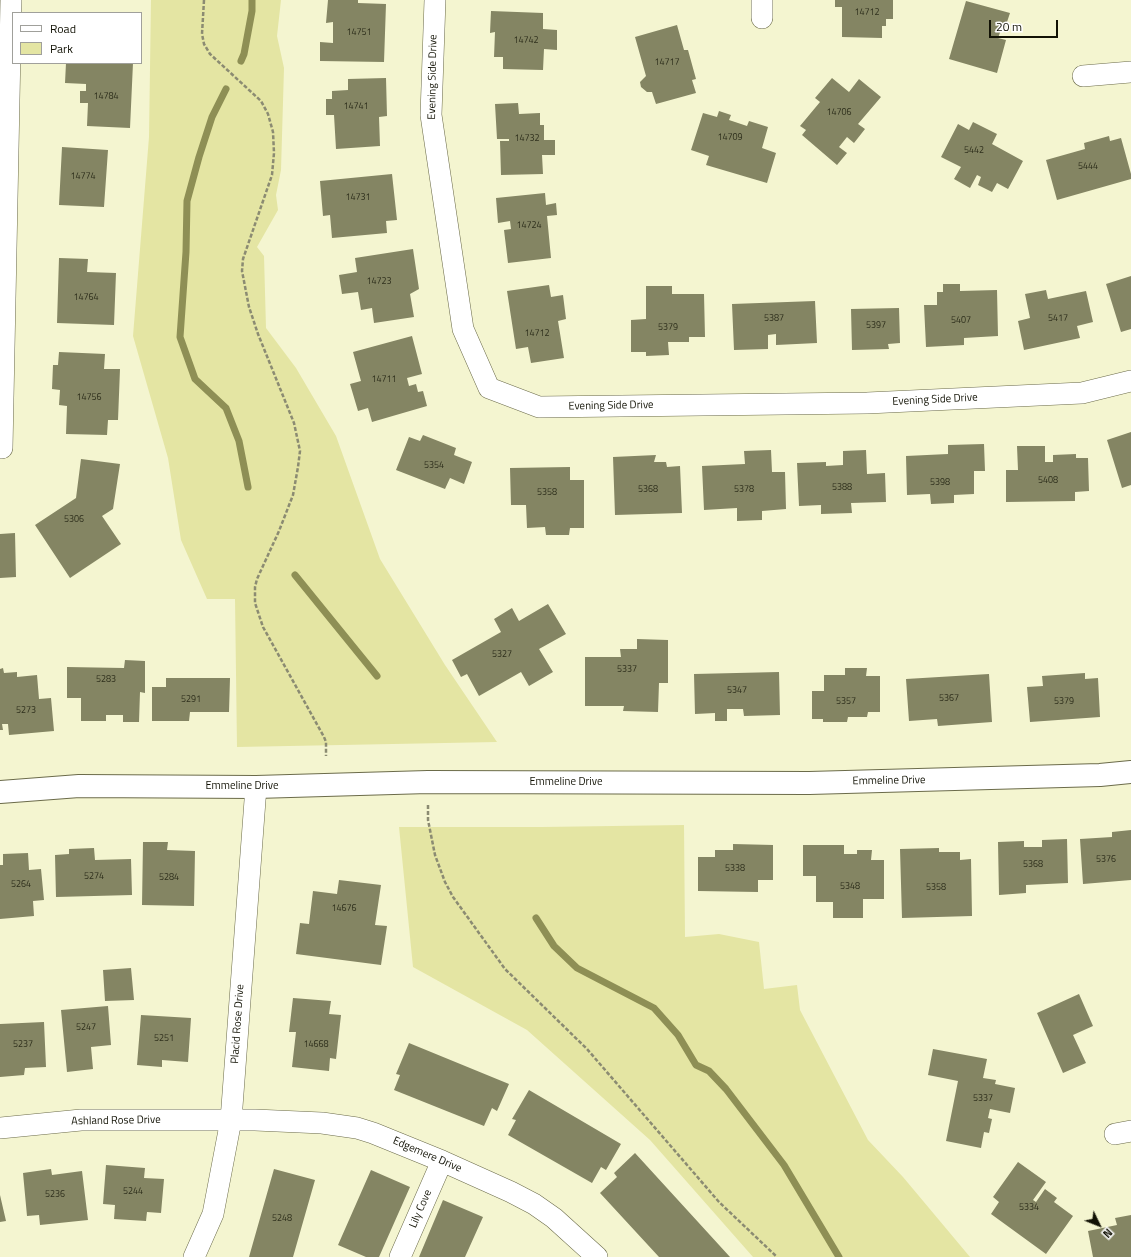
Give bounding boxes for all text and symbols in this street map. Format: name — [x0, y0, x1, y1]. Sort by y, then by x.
house number: 14712 — [854, 8, 880, 18]
legend — [12, 12, 142, 64]
scale bar — [991, 12, 1060, 38]
text: 20 m — [996, 17, 1022, 36]
text: Road — [50, 19, 76, 38]
house number: 14751 — [346, 28, 372, 38]
street label: Evening Side Drive — [426, 34, 440, 120]
house number: 14742 — [513, 36, 539, 46]
text: Park — [50, 39, 73, 58]
house number: 14717 — [654, 58, 680, 68]
house number: 14784 — [93, 92, 119, 102]
house number: 14741 — [343, 102, 369, 112]
house number: 14706 — [826, 108, 852, 118]
house number: 14709 — [717, 133, 743, 143]
house number: 14732 — [514, 134, 540, 144]
house number: 5442 — [964, 146, 984, 156]
house number: 5444 — [1078, 162, 1098, 172]
house number: 14774 — [70, 172, 96, 182]
house number: 14731 — [345, 193, 371, 203]
house number: 14724 — [516, 221, 542, 231]
house number: 14723 — [366, 277, 392, 287]
house number: 14764 — [73, 293, 99, 303]
house number: 5387 — [764, 314, 784, 324]
house number: 5417 — [1048, 314, 1068, 324]
house number: 5407 — [951, 316, 971, 326]
house number: 5397 — [866, 321, 886, 331]
house number: 5379 — [658, 323, 678, 333]
house number: 14712 — [524, 329, 550, 339]
house number: 14711 — [371, 375, 397, 385]
street label: Evening Side Drive — [892, 391, 978, 409]
house number: 14756 — [76, 393, 102, 403]
street label: Evening Side Drive — [568, 399, 654, 413]
house number: 5354 — [424, 461, 444, 471]
house number: 5408 — [1038, 476, 1058, 486]
house number: 5398 — [930, 478, 950, 488]
house number: 5388 — [832, 483, 852, 493]
house number: 5368 — [638, 485, 658, 495]
house number: 5378 — [734, 485, 754, 495]
house number: 5358 — [537, 488, 557, 498]
house number: 5306 — [64, 515, 84, 525]
house number: 5327 — [492, 650, 512, 660]
house number: 5337 — [617, 665, 637, 675]
house number: 5283 — [96, 675, 116, 685]
house number: 5347 — [727, 686, 747, 696]
house number: 5367 — [939, 694, 959, 704]
house number: 5291 — [181, 695, 201, 705]
house number: 5357 — [836, 697, 856, 707]
house number: 5379 — [1054, 697, 1074, 707]
house number: 5273 — [16, 706, 36, 716]
street label: Emmeline Drive — [852, 774, 926, 788]
street label: Emmeline Drive — [530, 775, 602, 789]
street label: Emmeline Drive — [206, 779, 278, 793]
house number: 5376 — [1096, 855, 1116, 865]
house number: 5368 — [1023, 860, 1043, 870]
house number: 5338 — [725, 864, 745, 874]
house number: 5274 — [84, 872, 104, 882]
house number: 5284 — [159, 873, 179, 883]
house number: 5264 — [11, 880, 31, 890]
house number: 5348 — [840, 882, 860, 892]
house number: 5358 — [926, 883, 946, 893]
house number: 14676 — [331, 904, 357, 914]
street label: Placid Rose Drive — [229, 984, 247, 1064]
house number: 5247 — [76, 1023, 96, 1033]
house number: 5251 — [154, 1034, 174, 1044]
house number: 5237 — [13, 1040, 33, 1050]
house number: 14668 — [303, 1040, 329, 1050]
house number: 5337 — [973, 1094, 993, 1104]
street label: Ashland Rose Drive — [71, 1114, 161, 1128]
street label: Edgemere Drive — [391, 1135, 463, 1175]
house number: 5244 — [123, 1187, 143, 1197]
street label: Lily Cove — [407, 1188, 435, 1230]
house number: 5236 — [45, 1190, 65, 1200]
house number: 5334 — [1019, 1203, 1039, 1213]
north arrow — [1079, 1205, 1119, 1245]
house number: 5248 — [272, 1214, 292, 1224]
text: N — [1099, 1225, 1116, 1241]

